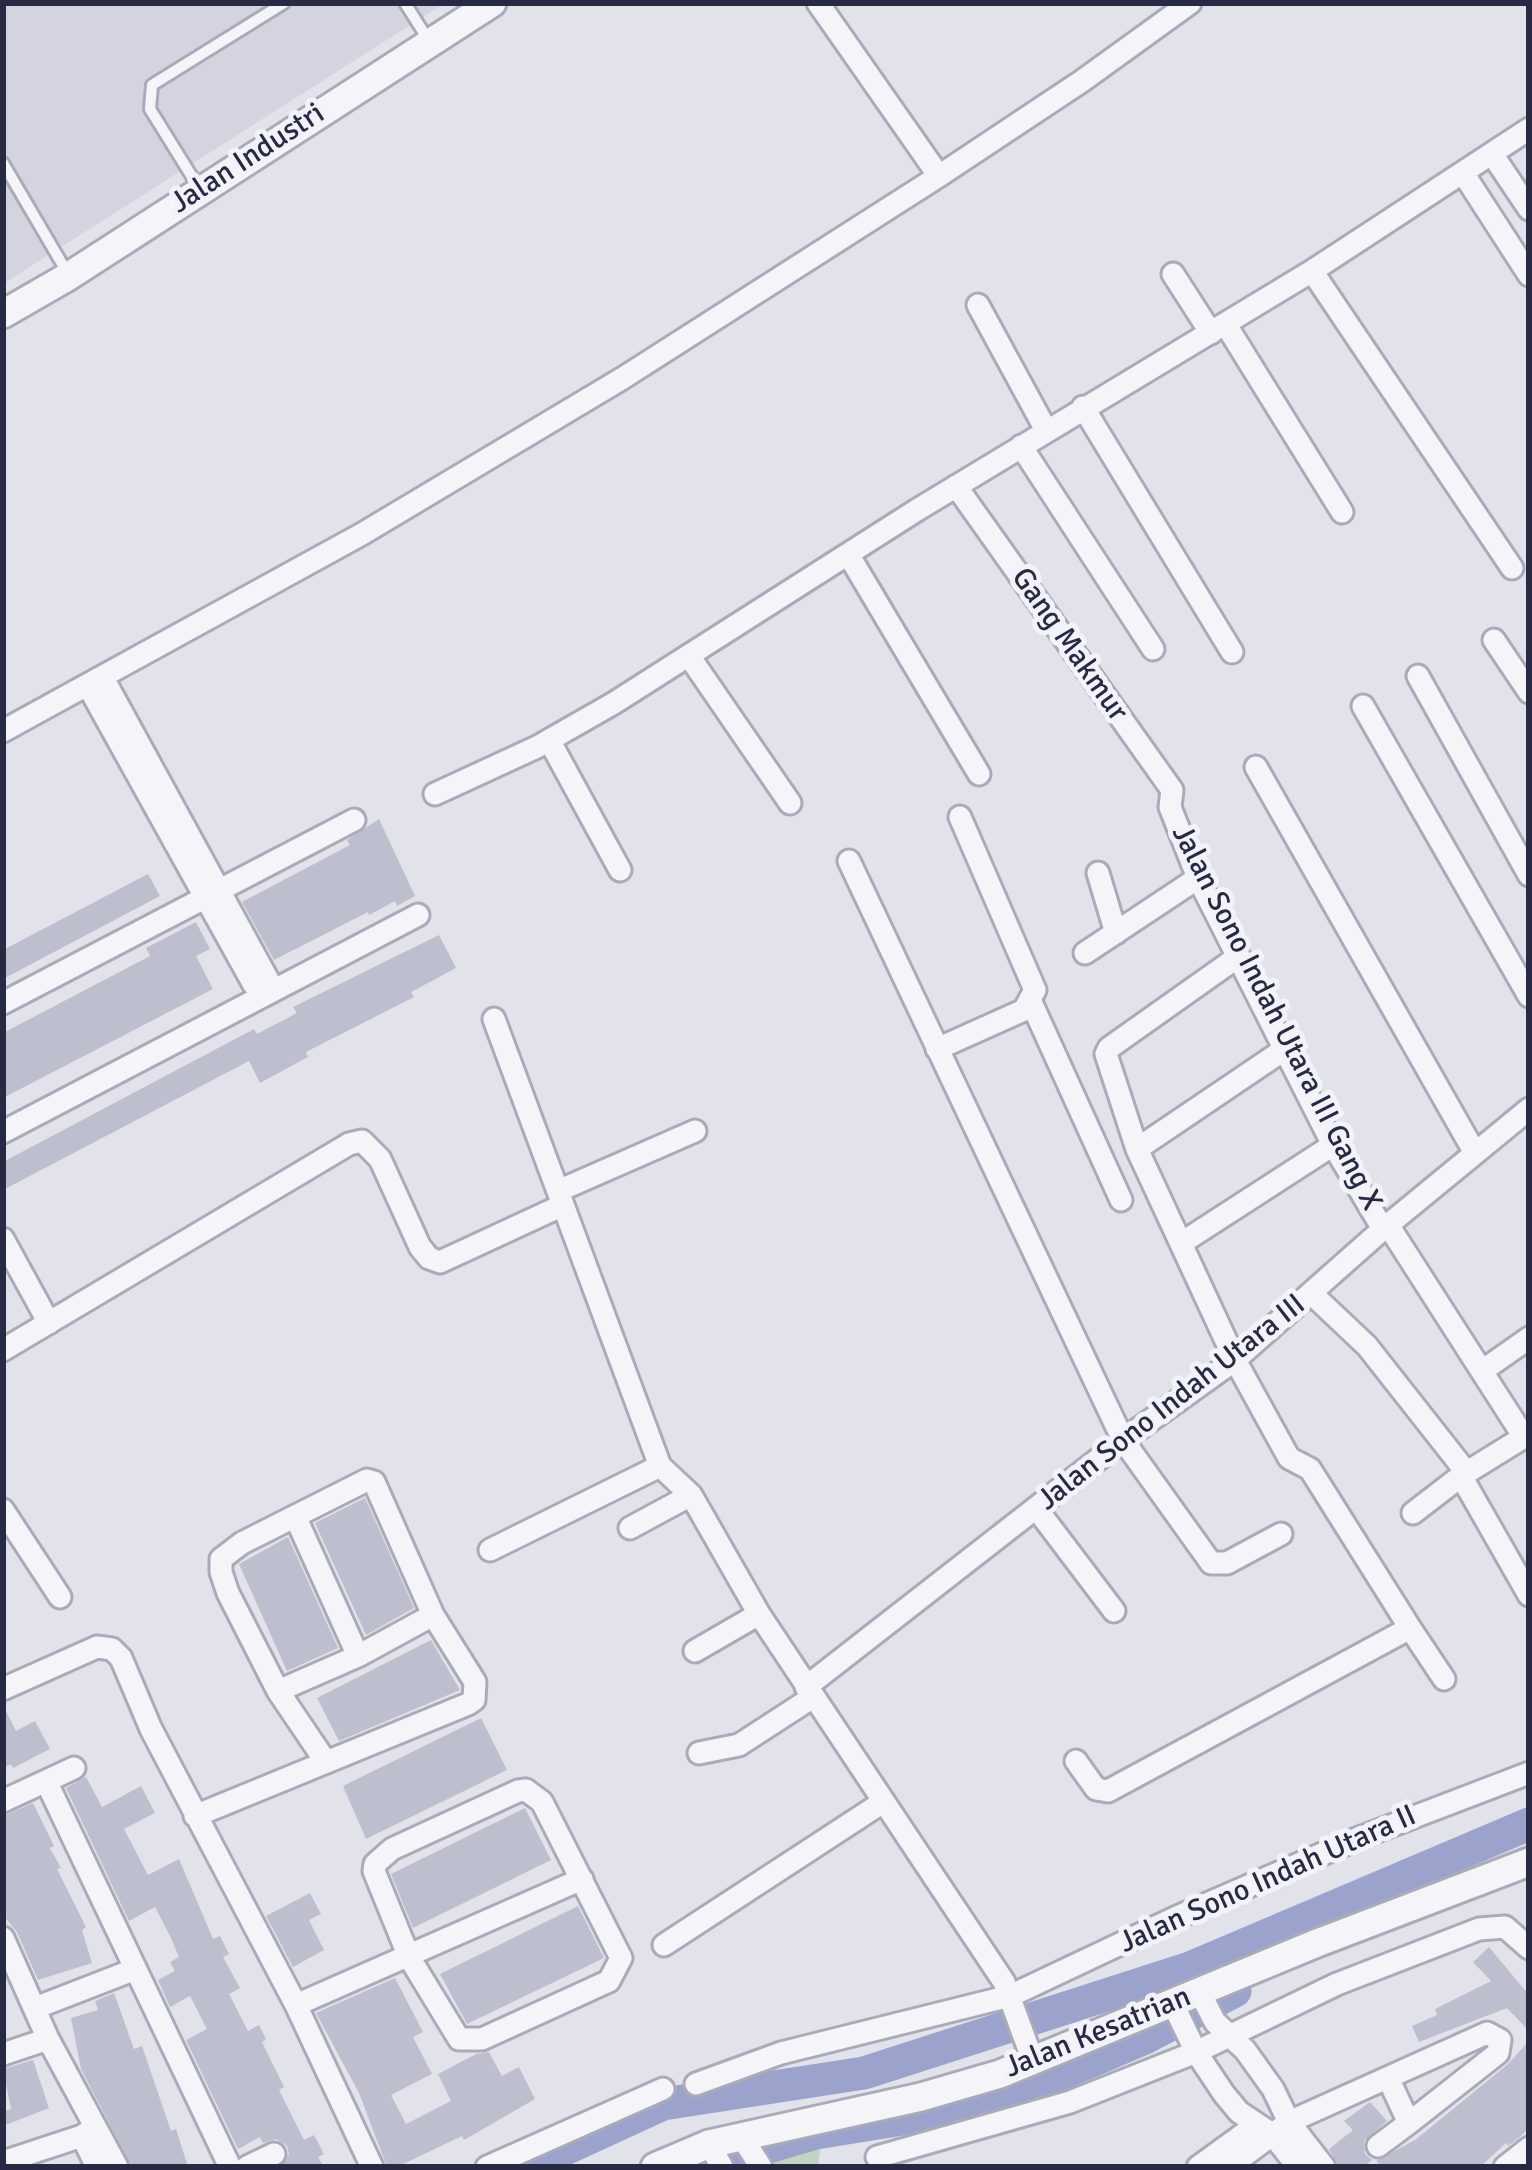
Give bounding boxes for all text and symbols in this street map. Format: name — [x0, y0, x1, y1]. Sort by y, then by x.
street label: Jalan Industri — [165, 96, 331, 222]
street label: Gang Makmur — [1003, 561, 1135, 729]
street label: Jalan Sono Indah Utara III Gang X — [1163, 819, 1389, 1217]
street label: Jalan Sono Indah Utara III — [1031, 1287, 1313, 1519]
street label: Jalan Sono Indah Utara II — [1114, 1798, 1422, 1962]
street label: Jalan Kesatrian — [1000, 1979, 1196, 2087]

